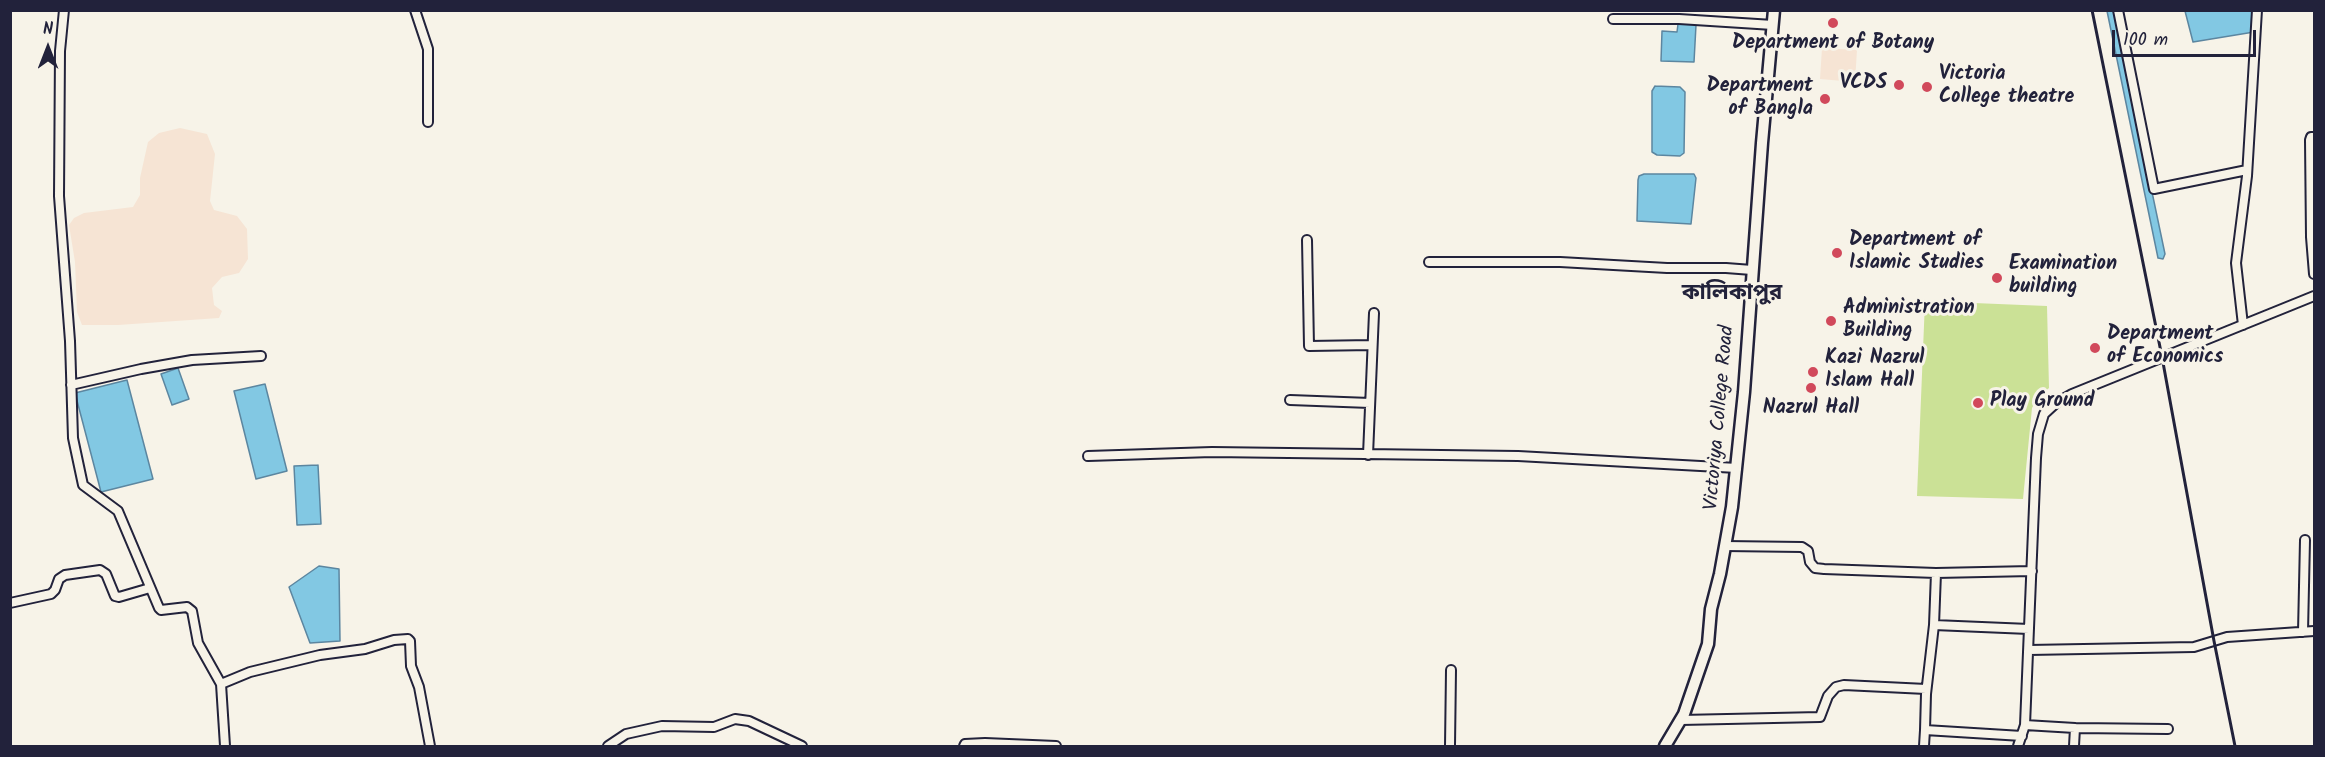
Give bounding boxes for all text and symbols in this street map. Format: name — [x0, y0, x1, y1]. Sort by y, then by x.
marker: Department of Botany — [1826, 16, 1840, 30]
text: N — [43, 17, 53, 42]
north arrow — [18, 18, 78, 78]
scale bar — [2115, 18, 2259, 56]
text: 100 m — [2123, 26, 2168, 55]
place label: Department of Botany — [1732, 33, 1934, 57]
place label: Victoria College theatre — [1939, 64, 2074, 111]
place label: VCDS — [1840, 73, 1887, 97]
place label: Department of Bangla — [1706, 76, 1813, 123]
marker: VCDS — [1892, 78, 1906, 92]
marker: Victoria College theatre — [1920, 80, 1934, 94]
marker: Department of Bangla — [1818, 92, 1832, 106]
place label: Department of Islamic Studies — [1849, 230, 1984, 277]
marker: Department of Islamic Studies — [1830, 246, 1844, 260]
place label: Examination building — [2009, 254, 2117, 301]
marker: Examination building — [1990, 271, 2004, 285]
district label: কালিকাপুর — [1682, 282, 1782, 308]
place label: Administration Building — [1843, 298, 1974, 345]
marker: Administration Building — [1824, 314, 1838, 328]
street label: Victoriya College Road — [1701, 324, 1741, 512]
place label: Department of Economics — [2107, 324, 2223, 371]
marker: Department of Economics — [2088, 341, 2102, 355]
place label: Kazi Nazrul Islam Hall — [1825, 348, 1924, 395]
marker: Kazi Nazrul Islam Hall — [1806, 365, 1820, 379]
marker: Nazrul Hall — [1804, 381, 1818, 395]
place label: Play Ground — [1990, 391, 2094, 415]
marker: Play Ground — [1971, 396, 1985, 410]
place label: Nazrul Hall — [1763, 398, 1859, 422]

